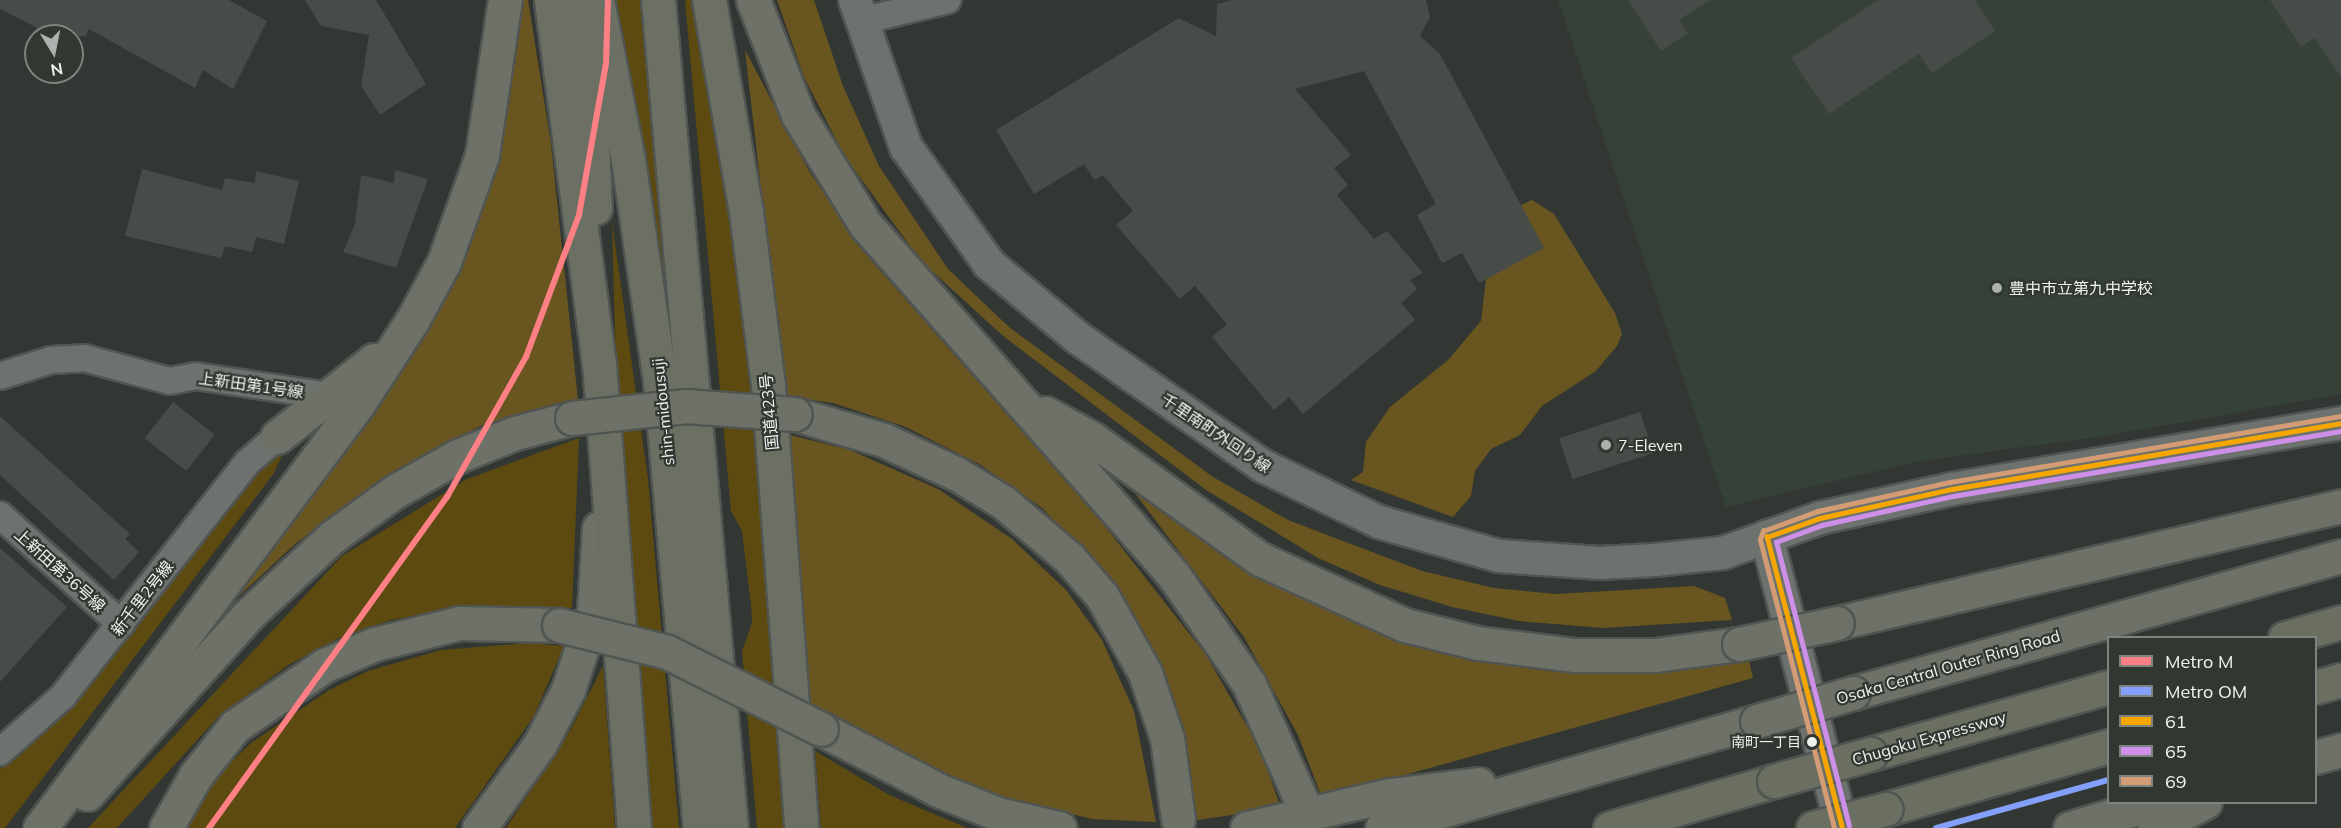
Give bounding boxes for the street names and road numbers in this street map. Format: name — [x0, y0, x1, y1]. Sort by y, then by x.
street label: shin-midousuji — [648, 357, 678, 467]
street label: 上新田第1号線 — [197, 368, 305, 402]
street label: 国道423号 — [756, 373, 782, 451]
street label: 千里南町外回り線 — [1158, 389, 1274, 477]
street label: 上新田第36号線 — [11, 524, 109, 616]
street label: 新千里2号線 — [107, 557, 177, 639]
street label: Osaka Central Outer Ring Road — [1834, 626, 2062, 708]
street label: Chugoku Expressway — [1850, 707, 2008, 769]

